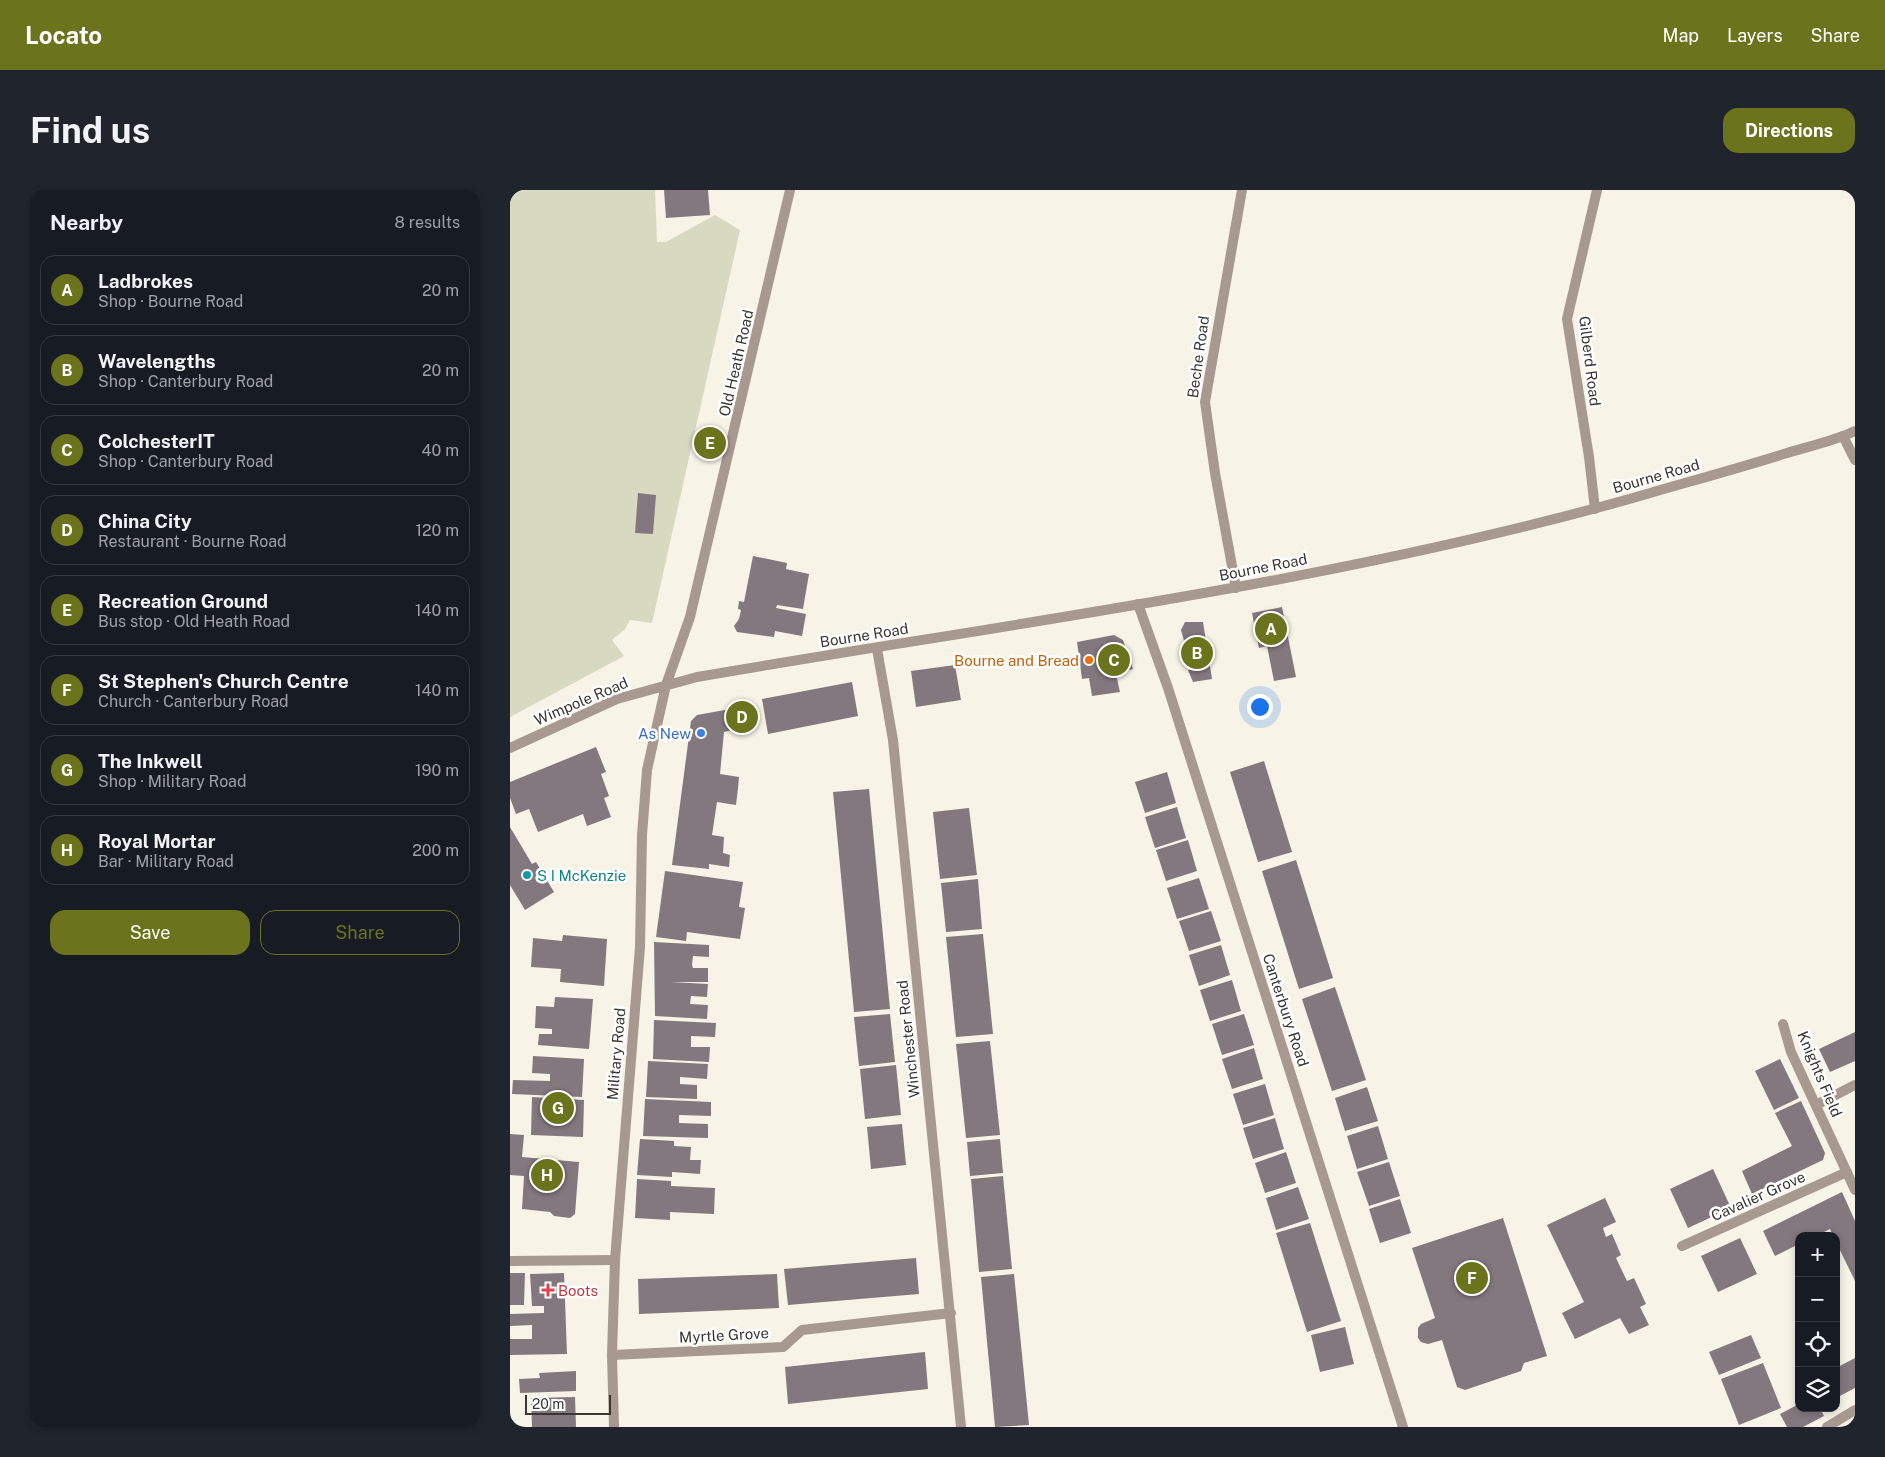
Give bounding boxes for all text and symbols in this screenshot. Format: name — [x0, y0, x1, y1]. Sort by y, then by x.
text: Locato — [25, 21, 102, 49]
text: Map — [1663, 25, 1699, 46]
text: Layers — [1727, 25, 1783, 46]
text: Share — [1811, 25, 1860, 46]
button: Directions — [1723, 108, 1855, 153]
text: Find us — [30, 110, 150, 151]
text: Nearby — [50, 210, 123, 235]
text: 8 results — [395, 213, 460, 232]
text: Ladbrokes — [98, 270, 193, 292]
text: A — [61, 281, 73, 300]
text: 20 m — [422, 281, 459, 300]
text: Shop · Bourne Road — [98, 292, 243, 311]
street label: Old Heath Road — [715, 308, 757, 418]
street label: Beche Road — [1184, 315, 1212, 399]
street label: Gilberd Road — [1576, 315, 1604, 407]
text: Wavelengths — [98, 350, 216, 372]
text: B — [62, 361, 72, 380]
text: 20 m — [422, 361, 459, 380]
text: Shop · Canterbury Road — [98, 372, 273, 391]
pin: E — [694, 424, 726, 462]
text: ColchesterIT — [98, 430, 215, 452]
text: C — [61, 441, 73, 460]
text: 40 m — [421, 441, 459, 460]
text: Shop · Canterbury Road — [98, 452, 273, 471]
street label: Bourne Road — [1611, 455, 1701, 497]
text: China City — [98, 510, 192, 532]
text: D — [61, 521, 73, 540]
text: 120 m — [415, 521, 459, 540]
text: Restaurant · Bourne Road — [98, 532, 287, 551]
street label: Bourne Road — [1217, 550, 1309, 584]
text: Recreation Ground — [98, 590, 268, 612]
text: E — [62, 601, 72, 620]
text: 140 m — [415, 601, 459, 620]
pin: A — [1255, 610, 1287, 648]
text: Bus stop · Old Heath Road — [98, 612, 290, 631]
street label: Bourne Road — [818, 620, 910, 650]
pin: B — [1181, 634, 1213, 672]
pin: C — [1098, 641, 1130, 679]
place label: Bourne and Bread — [954, 652, 1079, 669]
marker: Bourne and Bread — [1083, 654, 1095, 666]
text: St Stephen's Church Centre — [98, 670, 349, 692]
street label: Wimpole Road — [532, 674, 630, 728]
text: F — [62, 681, 72, 700]
text: 140 m — [415, 681, 459, 700]
text: Church · Canterbury Road — [98, 692, 289, 711]
your location — [1247, 694, 1273, 720]
pin: D — [726, 698, 758, 736]
place label: As New — [638, 725, 691, 742]
marker: As New — [695, 727, 707, 739]
text: The Inkwell — [98, 750, 202, 772]
text: G — [61, 761, 73, 780]
text: 190 m — [415, 761, 459, 780]
text: Shop · Military Road — [98, 772, 247, 791]
text: Royal Mortar — [98, 830, 216, 852]
text: H — [61, 841, 73, 860]
text: 200 m — [412, 841, 459, 860]
text: Bar · Military Road — [98, 852, 234, 871]
place label: S I McKenzie — [537, 867, 626, 884]
marker: S I McKenzie — [521, 869, 533, 881]
button: Save — [50, 910, 250, 955]
button: Share — [260, 910, 460, 955]
street label: Canterbury Road — [1260, 951, 1312, 1069]
street label: Winchester Road — [893, 979, 923, 1099]
street label: Military Road — [603, 1007, 629, 1101]
street label: Knights Field — [1794, 1029, 1846, 1119]
pin: G — [542, 1089, 574, 1127]
pin: H — [531, 1156, 563, 1194]
street label: Cavalier Grove — [1708, 1168, 1808, 1224]
map controls — [1795, 1232, 1840, 1412]
button: + — [1795, 1232, 1840, 1277]
pin: F — [1456, 1259, 1488, 1297]
button: − — [1795, 1277, 1840, 1322]
place label: Boots — [558, 1282, 598, 1299]
marker: Boots — [542, 1284, 554, 1296]
button: locate — [1795, 1322, 1840, 1367]
street label: Myrtle Grove — [679, 1324, 769, 1346]
button: layers — [1795, 1367, 1840, 1412]
scale bar — [525, 1392, 611, 1415]
text: 20 m — [532, 1396, 564, 1412]

